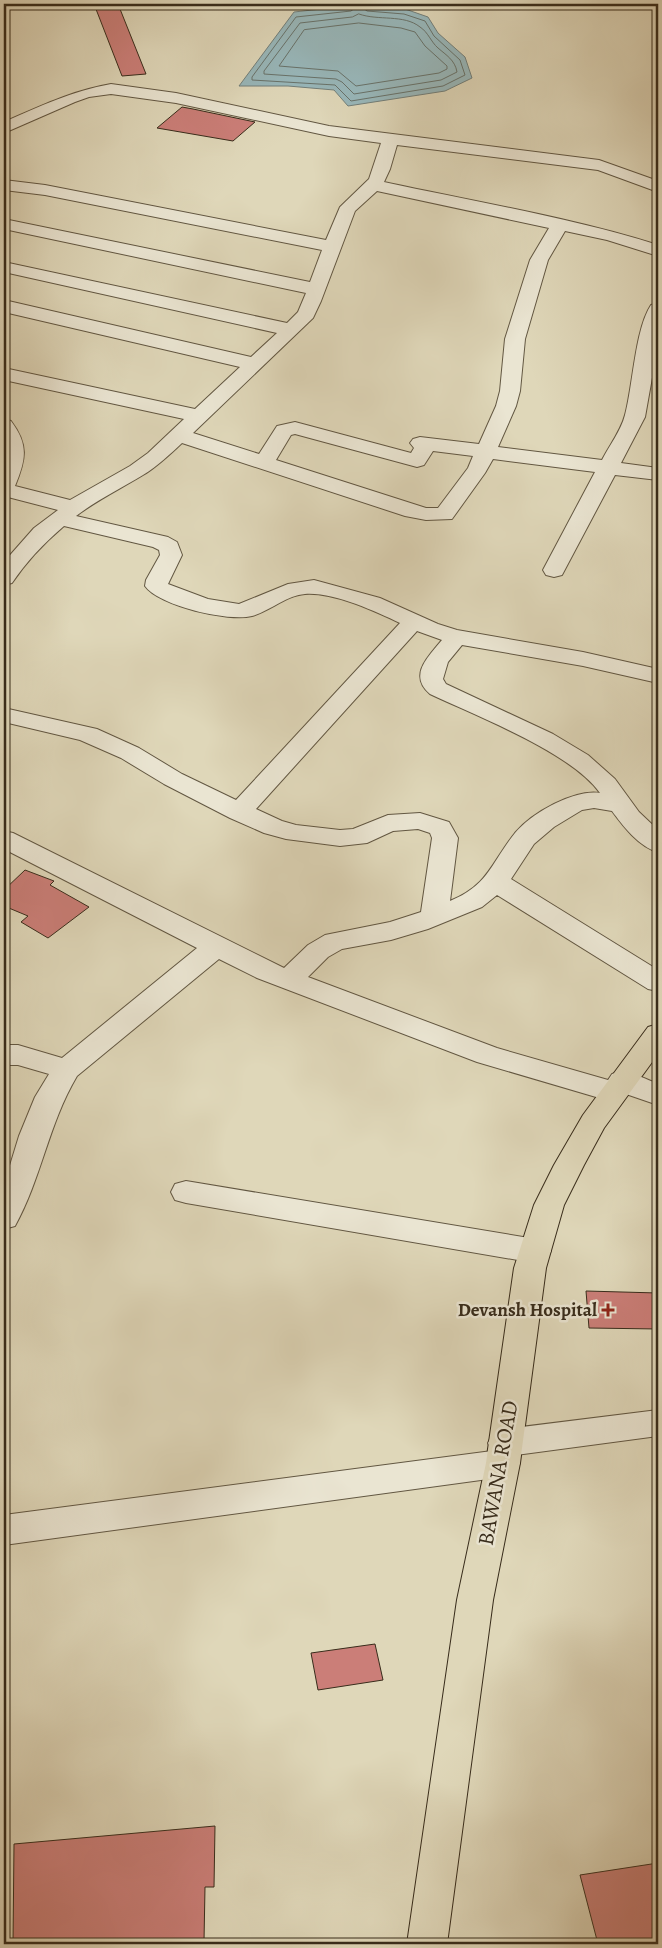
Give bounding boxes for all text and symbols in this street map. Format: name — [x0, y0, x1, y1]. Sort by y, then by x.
place label: Devansh Hospital — [458, 1297, 597, 1323]
marker: Devansh Hospital — [601, 1303, 615, 1317]
street label: BAWANA ROAD — [470, 1398, 526, 1548]

